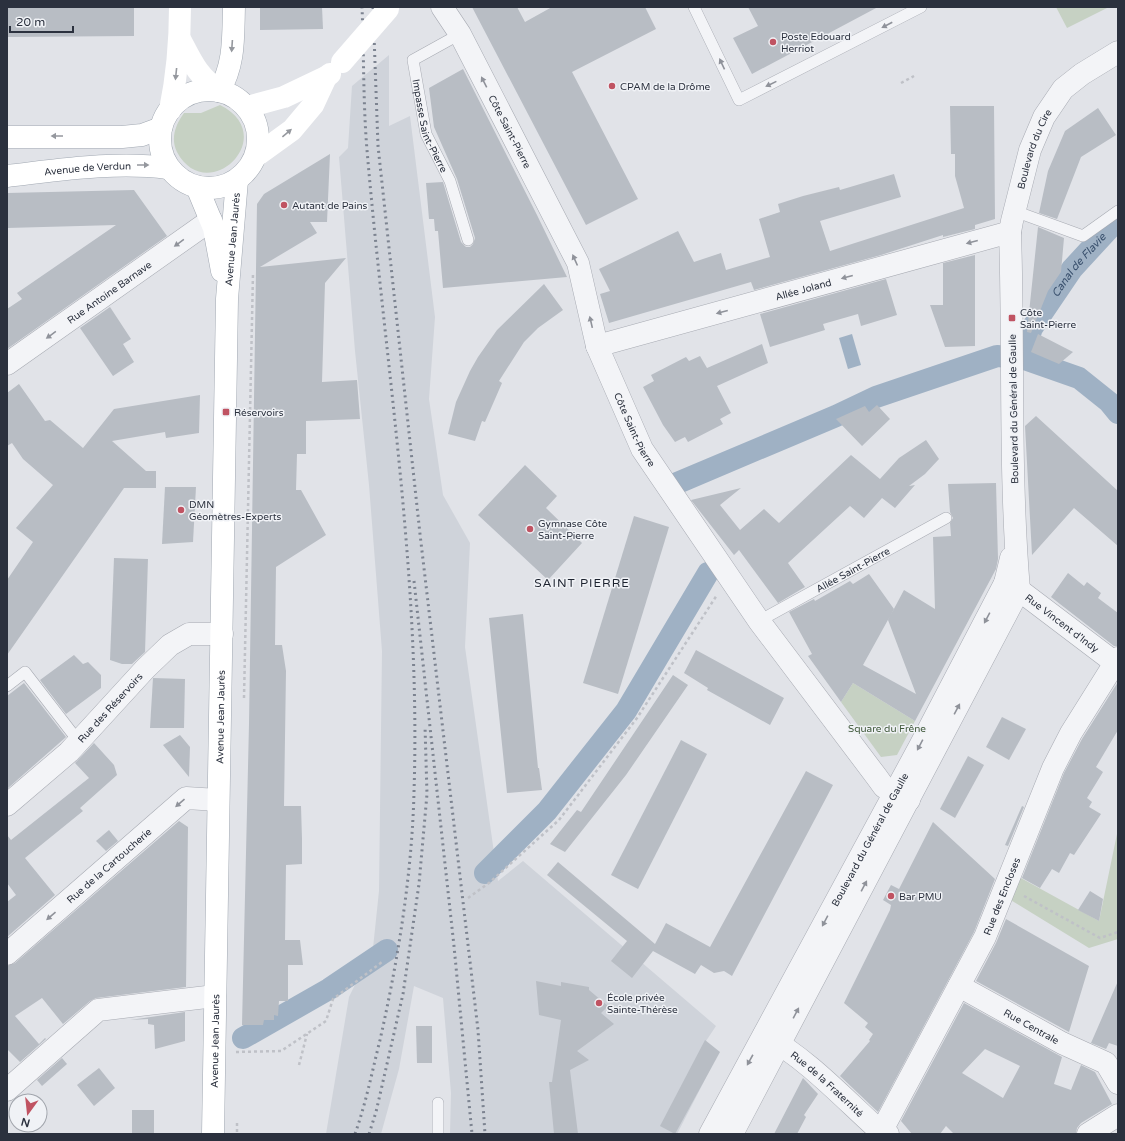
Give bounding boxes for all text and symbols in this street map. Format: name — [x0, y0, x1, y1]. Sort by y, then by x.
scale bar — [10, 8, 73, 34]
text: 20 m — [16, 15, 45, 29]
one-way arrow — [881, 22, 892, 28]
place label: Poste Edouard Herriot — [781, 31, 851, 55]
marker: Poste Edouard Herriot — [768, 37, 778, 47]
one-way arrow — [229, 40, 236, 52]
one-way arrow — [719, 59, 725, 70]
one-way arrow — [173, 68, 179, 81]
one-way arrow — [481, 76, 488, 87]
street label: Impasse Saint-Pierre — [409, 78, 450, 175]
marker: CPAM de la Drôme — [607, 81, 617, 91]
place label: CPAM de la Drôme — [620, 81, 711, 93]
one-way arrow — [765, 81, 776, 87]
street label: Côte Saint-Pierre — [485, 93, 533, 171]
street label: Boulevard du Cire — [1015, 107, 1055, 190]
one-way arrow — [282, 129, 293, 138]
one-way arrow — [50, 133, 63, 139]
street label: Avenue de Verdun — [44, 160, 131, 179]
one-way arrow — [137, 162, 150, 168]
street label: Avenue Jean Jaurès — [223, 192, 243, 287]
marker: Autant de Pains — [279, 200, 289, 210]
place label: Autant de Pains — [292, 200, 367, 212]
water label: Canal de Flavie — [1049, 230, 1109, 300]
one-way arrow — [174, 238, 184, 246]
one-way arrow — [966, 239, 978, 245]
one-way arrow — [572, 253, 578, 265]
street label: Rue Antoine Barnave — [65, 259, 154, 327]
one-way arrow — [841, 274, 853, 280]
street label: Allée Joland — [774, 277, 833, 303]
place label: Côte Saint-Pierre — [1020, 307, 1076, 331]
one-way arrow — [715, 309, 728, 315]
marker: Côte Saint-Pierre — [1007, 313, 1017, 323]
one-way arrow — [588, 315, 594, 328]
one-way arrow — [45, 331, 56, 339]
street label: Boulevard du Général de Gaulle — [1007, 334, 1021, 484]
street label: Côte Saint-Pierre — [611, 391, 658, 470]
marker: Réservoirs — [221, 407, 231, 417]
place label: Réservoirs — [234, 407, 284, 419]
place label: DMN Géomètres-Experts — [189, 499, 282, 523]
marker: DMN Géomètres-Experts — [176, 505, 186, 515]
place label: Gymnase Côte Saint-Pierre — [538, 518, 607, 542]
marker: Gymnase Côte Saint-Pierre — [525, 524, 535, 534]
street label: Allée Saint-Pierre — [814, 545, 893, 595]
district label: SAINT PIERRE — [534, 576, 630, 590]
street label: Rue Vincent d'Indy — [1022, 592, 1101, 656]
one-way arrow — [984, 612, 990, 623]
street label: Avenue Jean Jaurès — [214, 670, 228, 764]
street label: Rue des Réservoirs — [76, 671, 146, 746]
one-way arrow — [954, 703, 960, 714]
park label: Square du Frêne — [848, 723, 926, 735]
one-way arrow — [917, 739, 923, 751]
street label: Boulevard du Général de Gaulle — [829, 771, 911, 909]
one-way arrow — [175, 798, 186, 807]
street label: Rue de la Cartoucherie — [65, 826, 154, 906]
street label: Rue des Encloses — [981, 856, 1023, 937]
one-way arrow — [861, 880, 867, 891]
marker: Bar PMU — [886, 891, 896, 901]
place label: Bar PMU — [899, 891, 942, 903]
one-way arrow — [45, 911, 56, 920]
one-way arrow — [822, 915, 829, 927]
place label: École privée Sainte-Thérèse — [607, 992, 678, 1016]
street label: Avenue Jean Jaurès — [209, 994, 222, 1088]
marker: École privée Sainte-Thérèse — [594, 998, 604, 1008]
one-way arrow — [793, 1007, 800, 1019]
street label: Rue Centrale — [1001, 1007, 1061, 1047]
street label: Rue de la Fraternité — [788, 1049, 866, 1120]
one-way arrow — [747, 1054, 753, 1066]
north arrow — [8, 1093, 48, 1133]
text: N — [20, 1115, 31, 1130]

